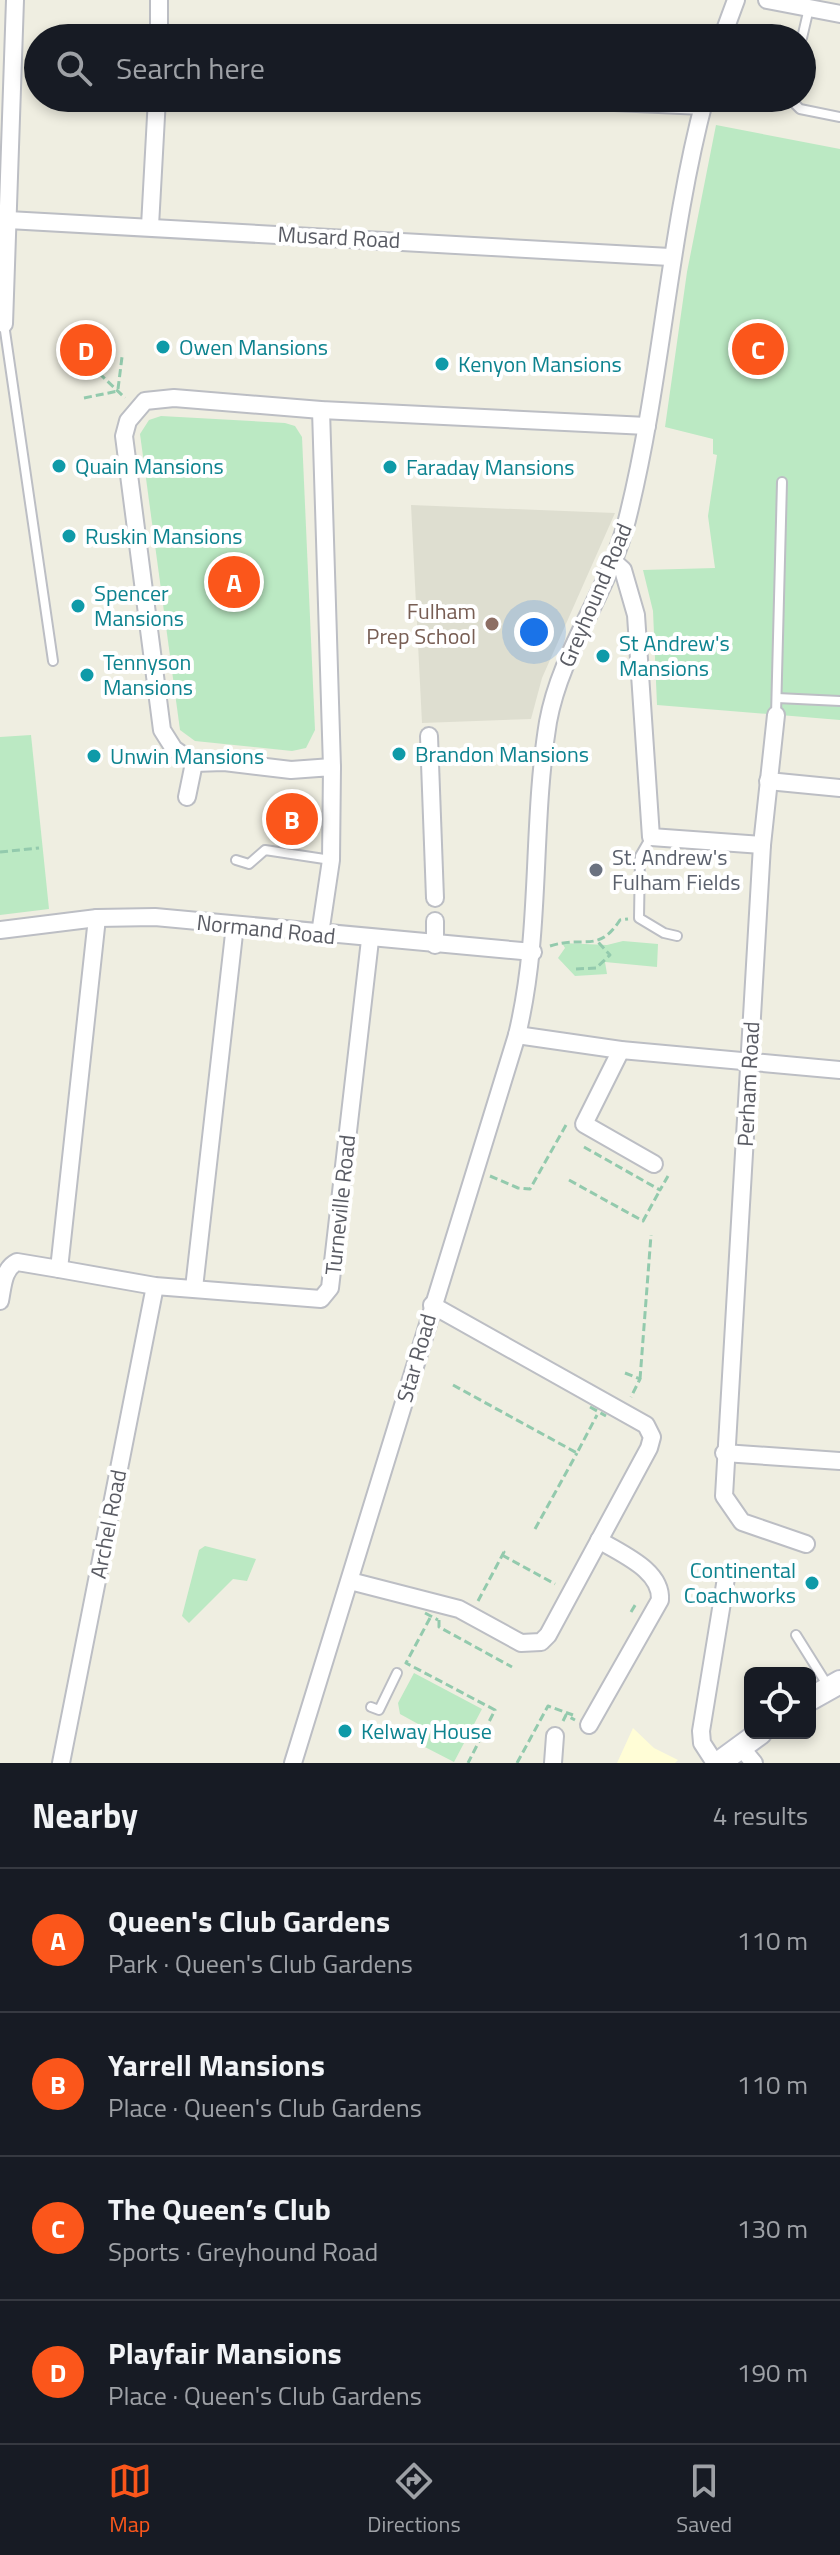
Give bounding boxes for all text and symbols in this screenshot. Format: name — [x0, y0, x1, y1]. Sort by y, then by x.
search box — [24, 24, 816, 112]
text: Search here — [116, 45, 265, 91]
icon: search — [52, 46, 96, 90]
street label: Musard Road — [277, 217, 401, 257]
pin: C — [732, 319, 784, 379]
pin: D — [60, 320, 112, 380]
place label: Owen Mansions — [179, 330, 328, 364]
marker: Owen Mansions — [154, 338, 172, 356]
place label: Kenyon Mansions — [458, 347, 622, 381]
marker: Kenyon Mansions — [433, 355, 451, 373]
place label: Quain Mansions — [75, 449, 224, 483]
place label: Faraday Mansions — [406, 450, 575, 484]
marker: Quain Mansions — [50, 457, 68, 475]
marker: Faraday Mansions — [381, 458, 399, 476]
street label: Greyhound Road — [549, 518, 641, 672]
place label: Ruskin Mansions — [85, 519, 242, 553]
marker: Ruskin Mansions — [60, 527, 78, 545]
pin: A — [208, 552, 260, 612]
place label: Spencer Mansions — [94, 576, 184, 635]
place label: Fulham Prep School — [366, 594, 476, 653]
marker: Spencer Mansions — [69, 597, 87, 615]
your location — [514, 612, 554, 652]
marker: Fulham Prep School — [483, 615, 501, 633]
place label: St Andrew's Mansions — [619, 626, 730, 685]
place label: Tennyson Mansions — [103, 645, 193, 704]
marker: St Andrew's Mansions — [594, 647, 612, 665]
marker: Tennyson Mansions — [78, 666, 96, 684]
place label: Brandon Mansions — [415, 737, 589, 771]
place label: Unwin Mansions — [110, 739, 264, 773]
marker: Brandon Mansions — [390, 745, 408, 763]
marker: Unwin Mansions — [85, 747, 103, 765]
pin: B — [266, 789, 318, 849]
place label: St. Andrew's Fulham Fields — [612, 840, 740, 899]
marker: St. Andrew's Fulham Fields — [587, 861, 605, 879]
street label: Normand Road — [195, 905, 337, 953]
street label: Perham Road — [728, 1021, 768, 1147]
street label: Turneville Road — [316, 1133, 364, 1277]
street label: Star Road — [387, 1310, 445, 1406]
street label: Archel Road — [81, 1466, 135, 1582]
place label: Continental Coachworks — [684, 1553, 796, 1612]
marker: Continental Coachworks — [803, 1574, 821, 1592]
map controls — [744, 1667, 816, 1739]
button: locate — [744, 1667, 816, 1739]
place label: Kelway House — [361, 1714, 492, 1748]
marker: Kelway House — [336, 1722, 354, 1740]
text: Nearby — [32, 1789, 138, 1841]
text: 4 results — [713, 1796, 808, 1835]
text: Queen's Club Gardens — [108, 1898, 390, 1944]
text: A — [50, 1921, 66, 1960]
text: 110 m — [737, 1921, 808, 1960]
text: Park · Queen's Club Gardens — [108, 1944, 413, 1983]
text: Yarrell Mansions — [108, 2042, 325, 2088]
text: B — [50, 2065, 66, 2104]
text: 110 m — [737, 2065, 808, 2104]
text: Place · Queen's Club Gardens — [108, 2088, 422, 2127]
text: The Queen’s Club — [108, 2186, 331, 2232]
text: C — [51, 2209, 65, 2248]
text: 130 m — [737, 2209, 808, 2248]
text: Sports · Greyhound Road — [108, 2232, 378, 2271]
text: Playfair Mansions — [108, 2330, 342, 2376]
text: D — [50, 2353, 66, 2392]
text: 190 m — [737, 2353, 808, 2392]
text: Place · Queen's Club Gardens — [108, 2376, 422, 2415]
tab: Map — [108, 2459, 152, 2541]
tab: Directions — [367, 2459, 461, 2541]
tab: Saved — [676, 2459, 732, 2541]

